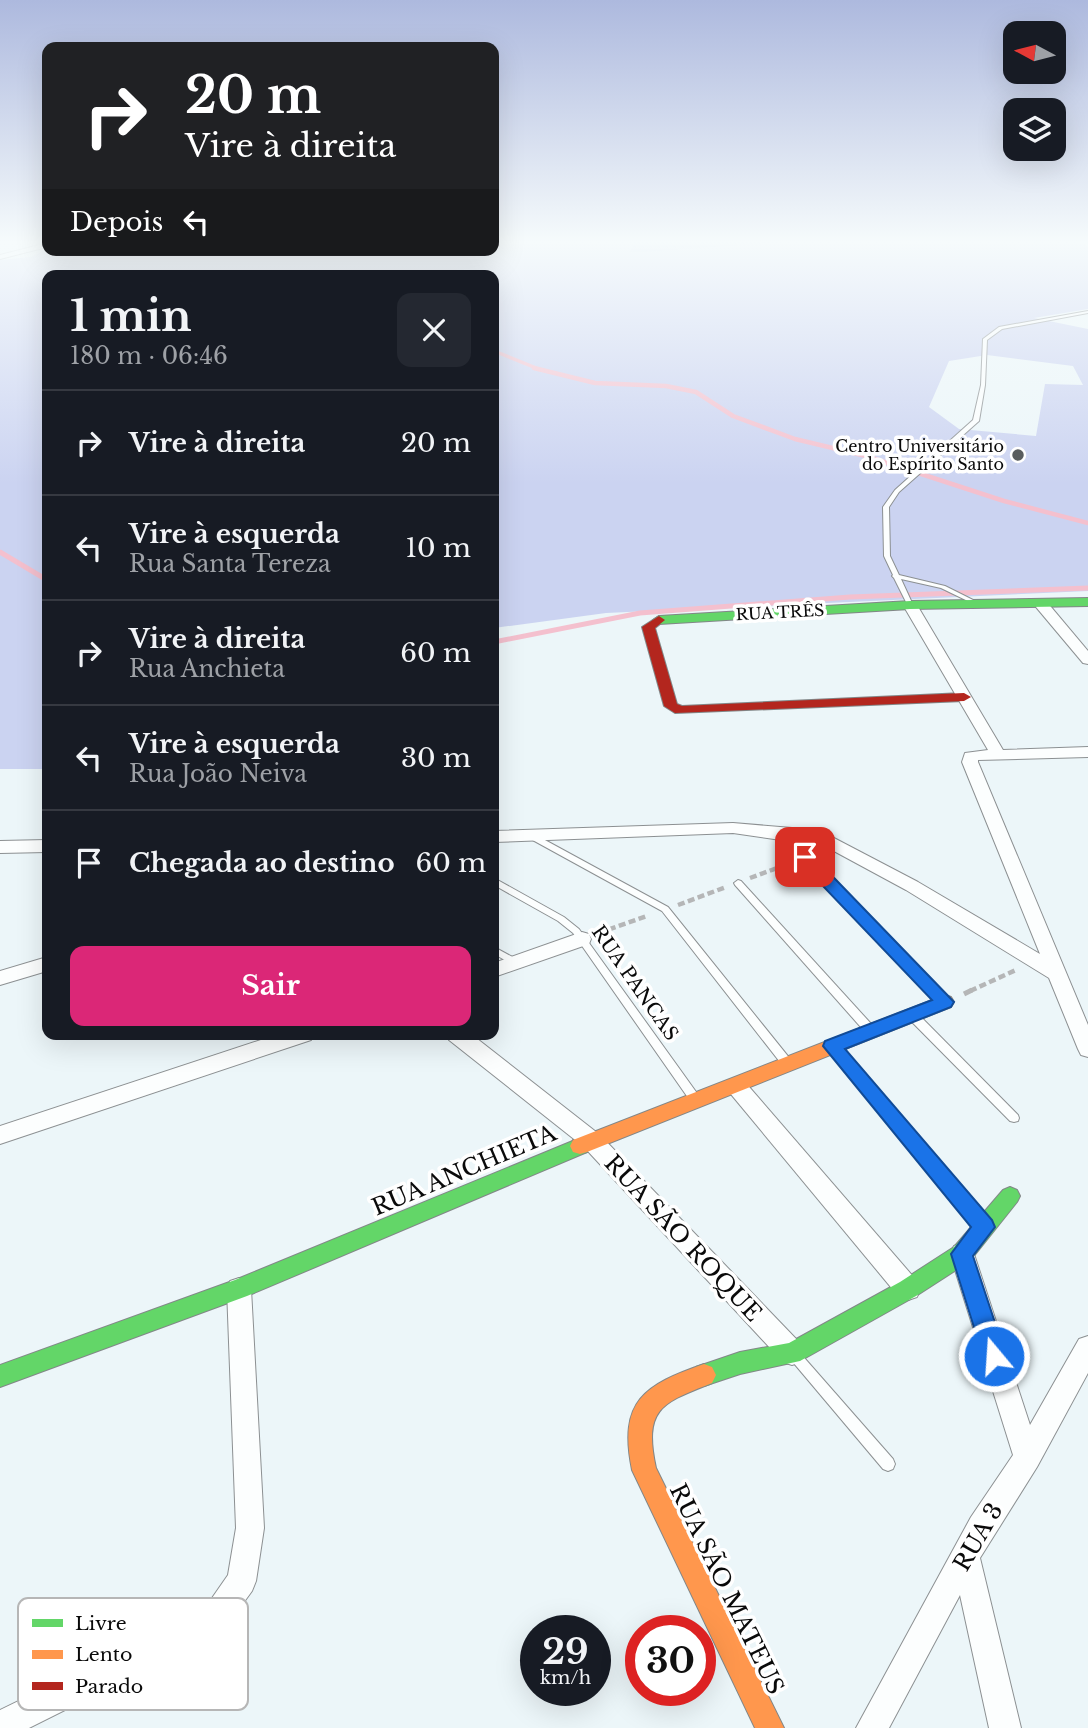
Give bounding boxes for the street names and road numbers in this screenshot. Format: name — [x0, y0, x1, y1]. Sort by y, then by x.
street label: RUA TRÊS — [735, 600, 825, 624]
street label: RUA PANCAS — [587, 921, 683, 1045]
street label: RUA ANCHIETA — [368, 1118, 562, 1222]
street label: RUA SÃO ROQUE — [599, 1148, 768, 1327]
street label: RUA SÃO MATEUS — [664, 1479, 791, 1699]
street label: RUA 3 — [947, 1498, 1009, 1576]

